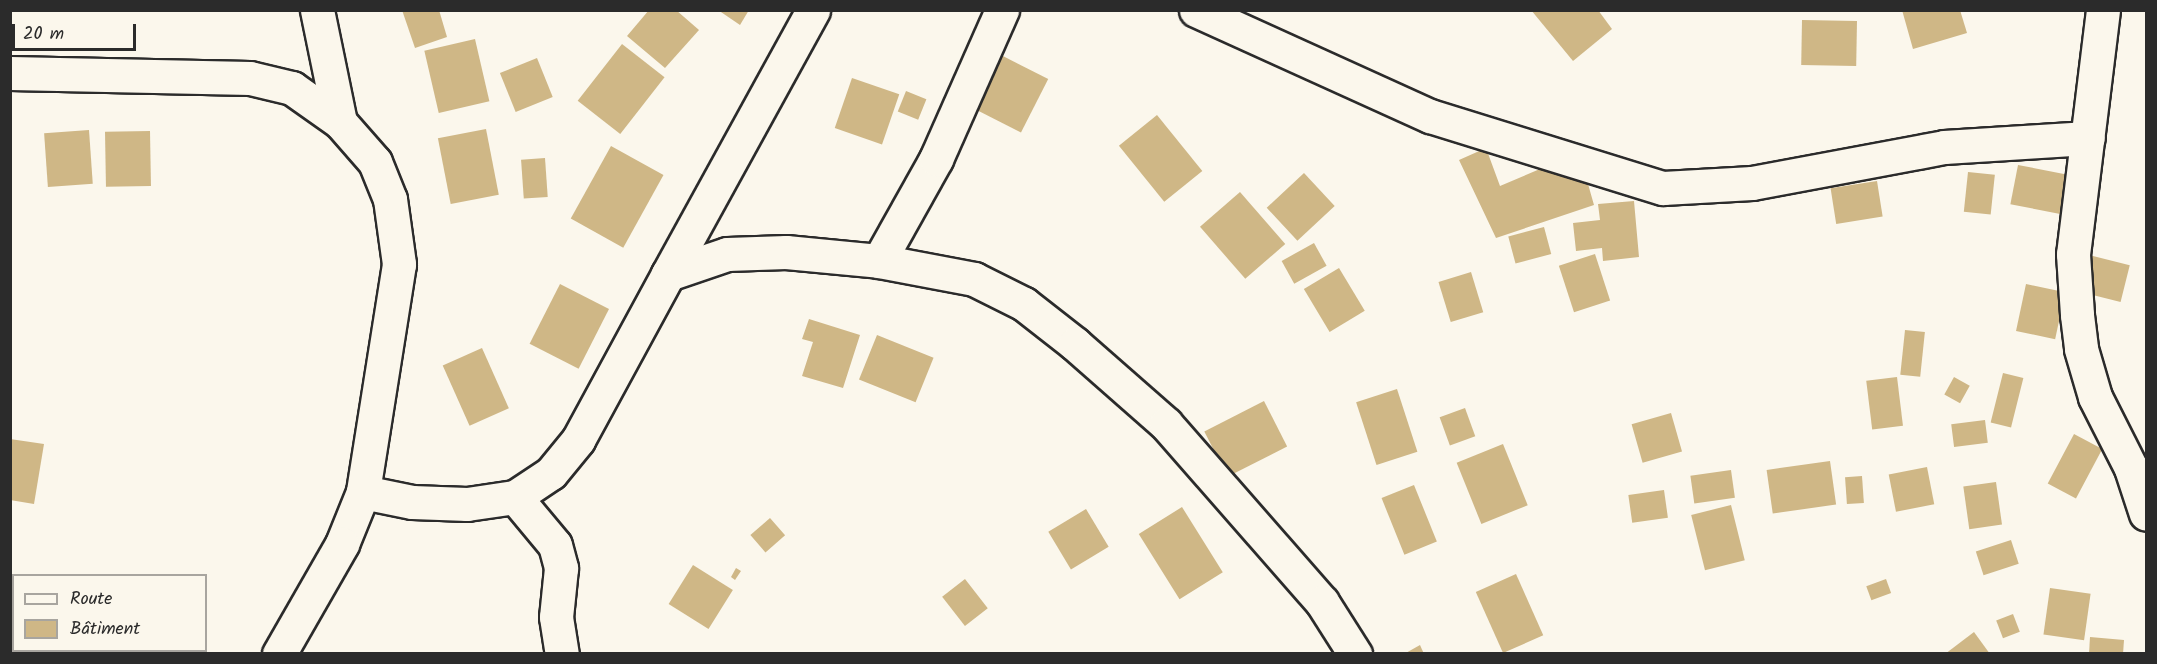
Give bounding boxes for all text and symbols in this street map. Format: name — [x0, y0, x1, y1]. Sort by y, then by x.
scale bar — [15, 12, 140, 50]
text: 20 m — [23, 20, 64, 49]
legend — [12, 574, 207, 652]
text: Route — [70, 585, 112, 614]
text: Bâtiment — [70, 615, 140, 644]

